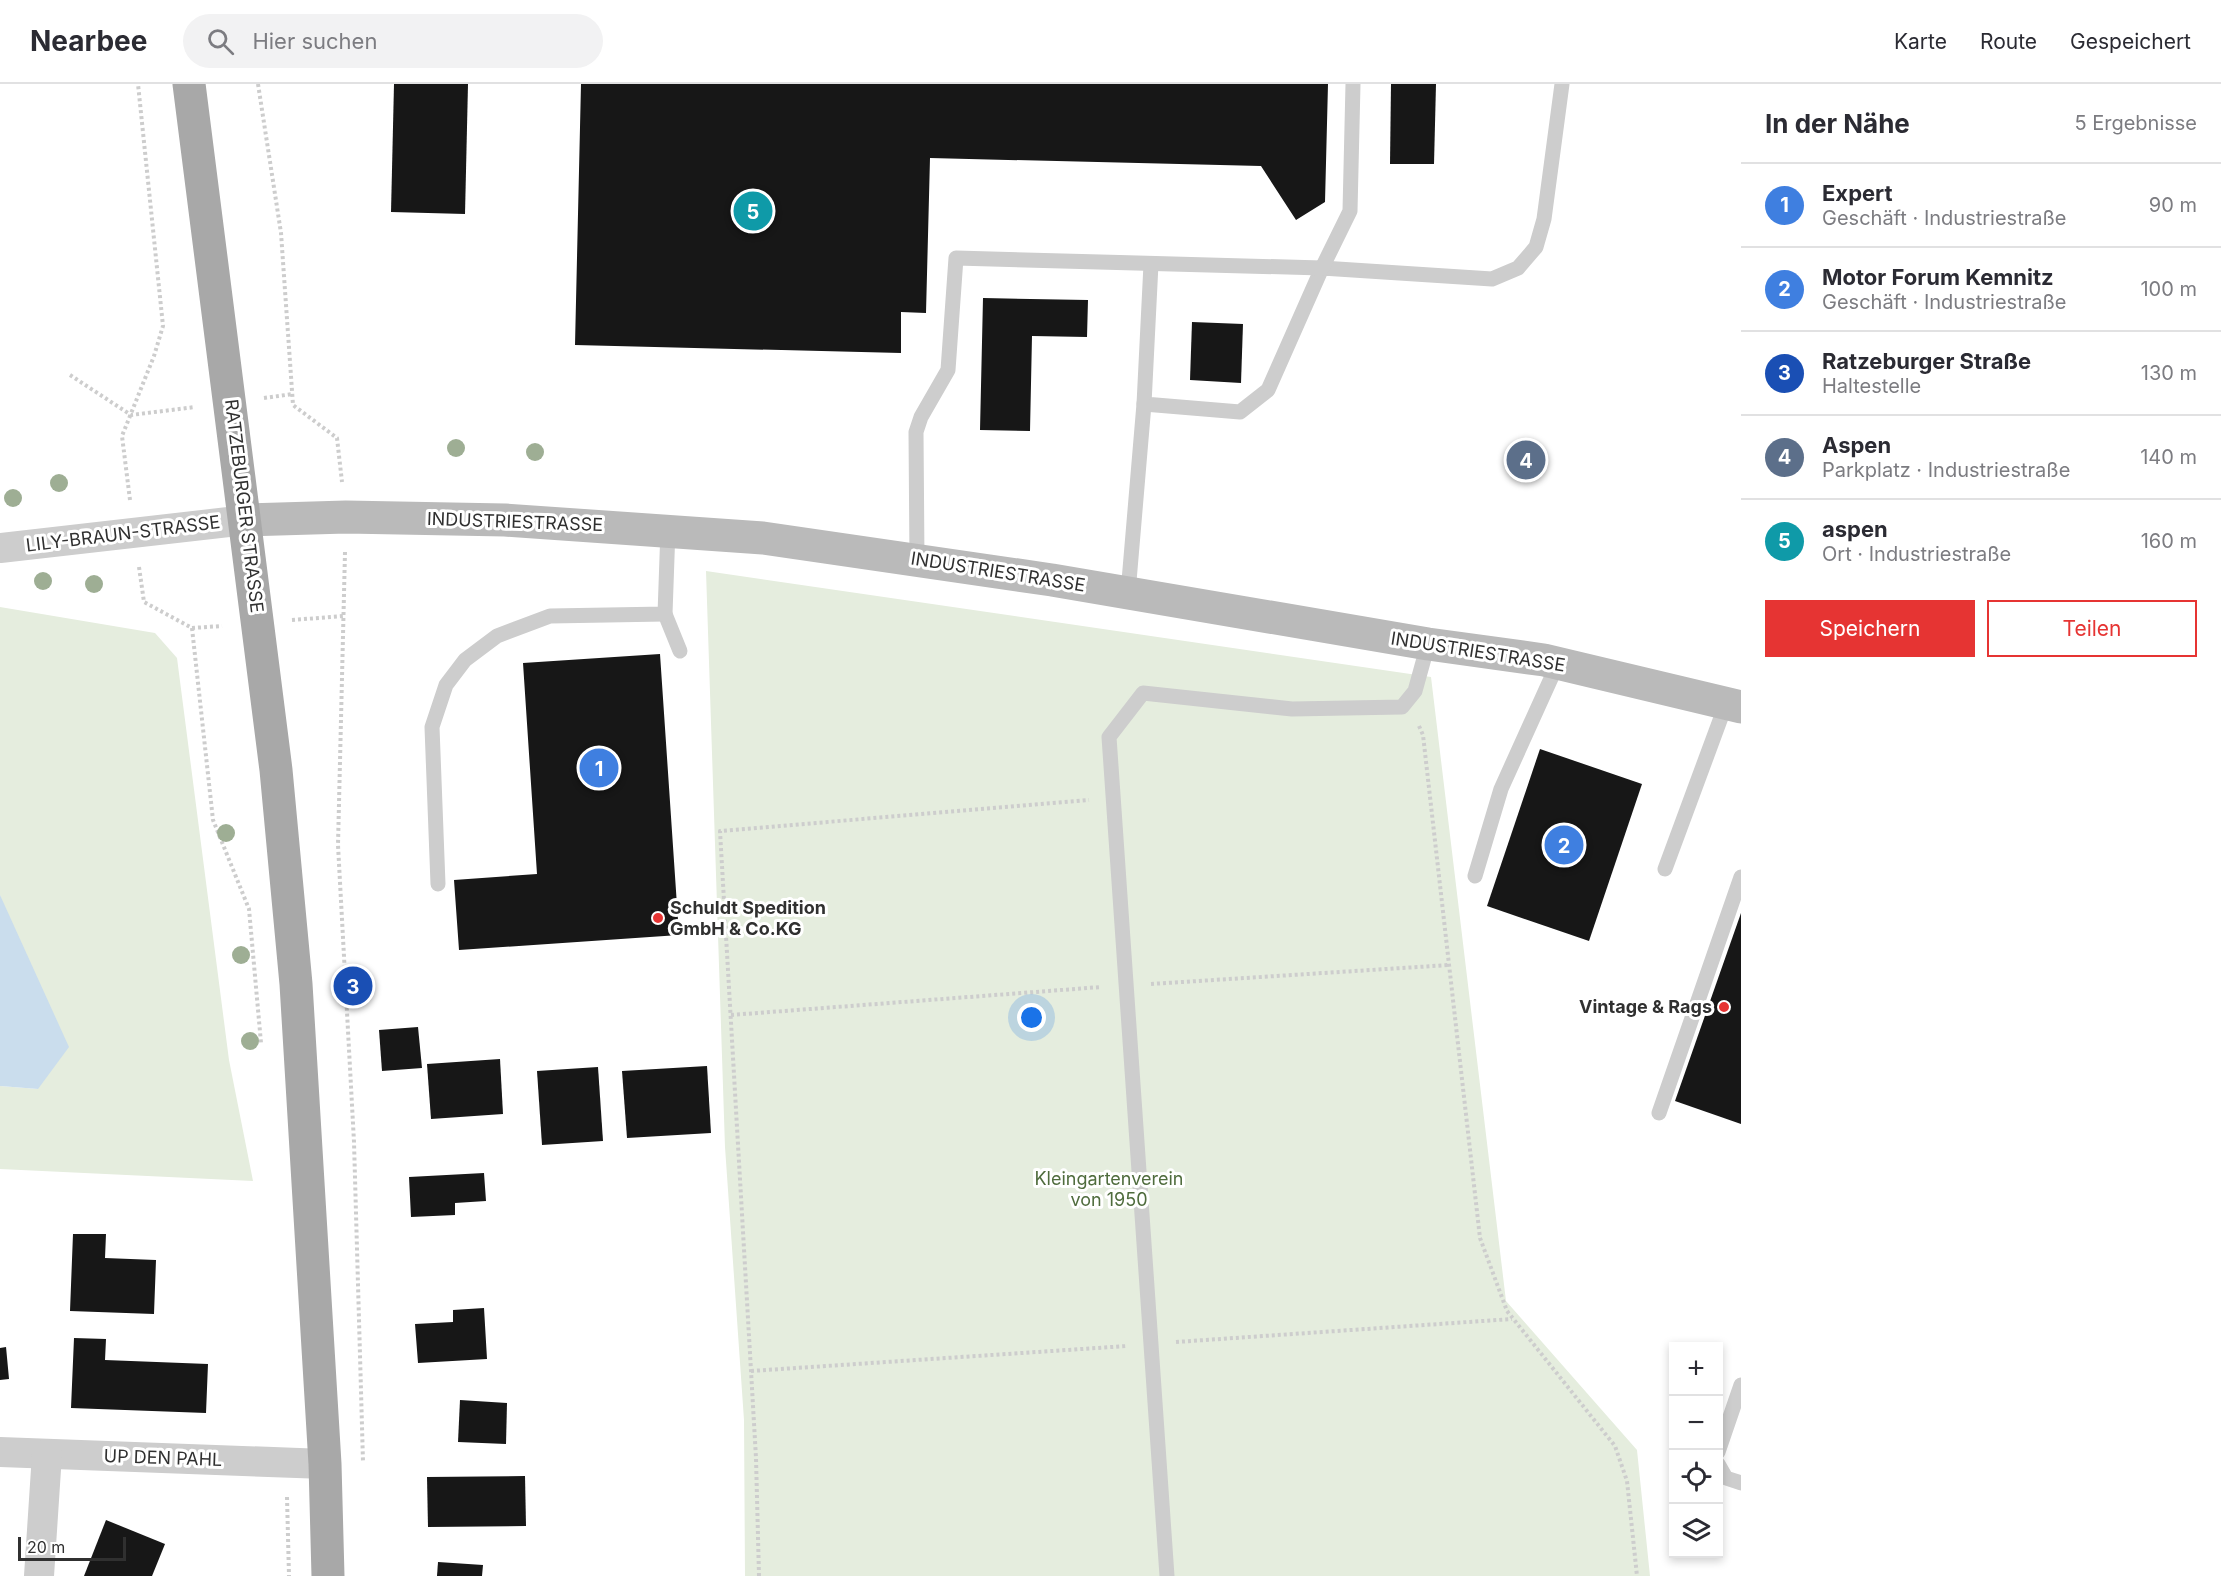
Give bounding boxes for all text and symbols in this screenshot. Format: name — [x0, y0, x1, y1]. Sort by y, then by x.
search box — [183, 14, 603, 68]
text: Nearbee — [30, 24, 147, 58]
icon: search — [204, 25, 237, 58]
text: Hier suchen — [252, 28, 377, 54]
text: Karte — [1894, 29, 1947, 54]
text: Route — [1980, 29, 2037, 54]
text: Gespeichert — [2070, 29, 2191, 54]
text: In der Nähe — [1765, 108, 1910, 139]
text: 5 Ergebnisse — [2074, 111, 2197, 135]
text: Expert — [1822, 180, 1893, 206]
pin: 5 — [734, 188, 772, 234]
text: 1 — [1780, 193, 1789, 217]
text: 90 m — [2149, 193, 2197, 217]
text: Geschäft · Industriestraße — [1822, 206, 2066, 230]
text: Motor Forum Kemnitz — [1822, 264, 2054, 290]
text: 2 — [1778, 277, 1791, 301]
text: 100 m — [2140, 277, 2197, 301]
text: Geschäft · Industriestraße — [1822, 290, 2066, 314]
text: Ratzeburger Straße — [1822, 348, 2031, 374]
text: 3 — [1778, 361, 1791, 385]
text: 130 m — [2141, 361, 2197, 385]
text: Haltestelle — [1822, 374, 1921, 398]
street label: RATZEBURGER STRASSE — [221, 398, 268, 614]
text: Aspen — [1822, 432, 1891, 458]
pin: 4 — [1506, 438, 1546, 482]
text: 4 — [1778, 445, 1791, 469]
text: 140 m — [2140, 445, 2197, 469]
text: Parkplatz · Industriestraße — [1822, 458, 2070, 482]
street label: INDUSTRIESTRASSE — [427, 508, 603, 535]
street label: LILY-BRAUN-STRASSE — [25, 511, 221, 556]
text: aspen — [1822, 516, 1888, 542]
text: 5 — [1778, 529, 1791, 553]
text: 160 m — [2141, 529, 2197, 553]
text: Ort · Industriestraße — [1822, 542, 2011, 566]
street label: INDUSTRIESTRASSE — [909, 547, 1087, 596]
button: Speichern — [1765, 600, 1975, 657]
button: Teilen — [1987, 600, 2197, 657]
street label: INDUSTRIESTRASSE — [1389, 627, 1567, 676]
pin: 1 — [580, 746, 618, 790]
pin: 2 — [1544, 822, 1584, 867]
place label: Schuldt Spedition GmbH & Co.KG — [670, 897, 826, 939]
marker: Schuldt Spedition GmbH & Co.KG — [651, 911, 665, 925]
pin: 3 — [334, 964, 372, 1008]
place label: Vintage & Rags — [1579, 996, 1712, 1017]
marker: Vintage & Rags — [1717, 1000, 1731, 1014]
your location — [1017, 1003, 1046, 1032]
park label: Kleingartenverein von 1950 — [1035, 1168, 1183, 1210]
map controls — [1669, 1342, 1723, 1558]
button: + — [1669, 1342, 1723, 1396]
button: − — [1669, 1396, 1723, 1450]
street label: UP DEN PAHL — [103, 1445, 223, 1470]
button: locate — [1669, 1450, 1723, 1504]
button: layers — [1669, 1504, 1723, 1558]
scale bar — [18, 1534, 126, 1562]
text: 20 m — [27, 1537, 65, 1557]

